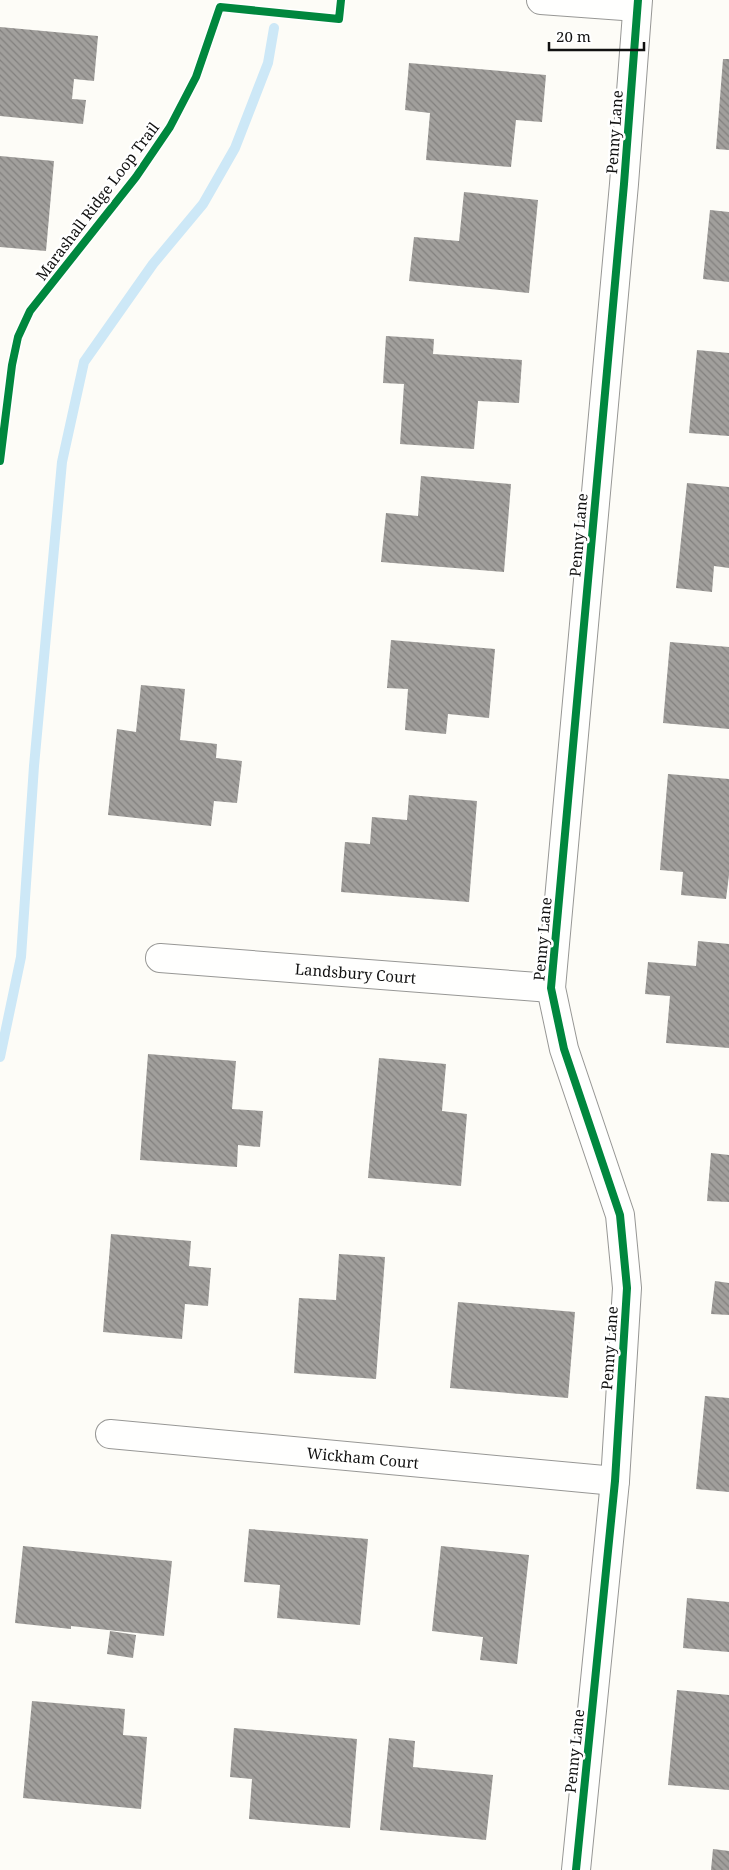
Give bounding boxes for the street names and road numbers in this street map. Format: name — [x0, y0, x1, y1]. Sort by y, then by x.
street label: Penny Lane — [601, 89, 627, 175]
street label: Marashall Ridge Loop Trail — [31, 118, 163, 284]
street label: Penny Lane — [564, 492, 592, 578]
street label: Penny Lane — [528, 896, 556, 982]
street label: Landsbury Court — [294, 958, 417, 988]
street label: Penny Lane — [596, 1305, 622, 1391]
street label: Wickham Court — [306, 1442, 420, 1473]
street label: Penny Lane — [560, 1708, 588, 1794]

